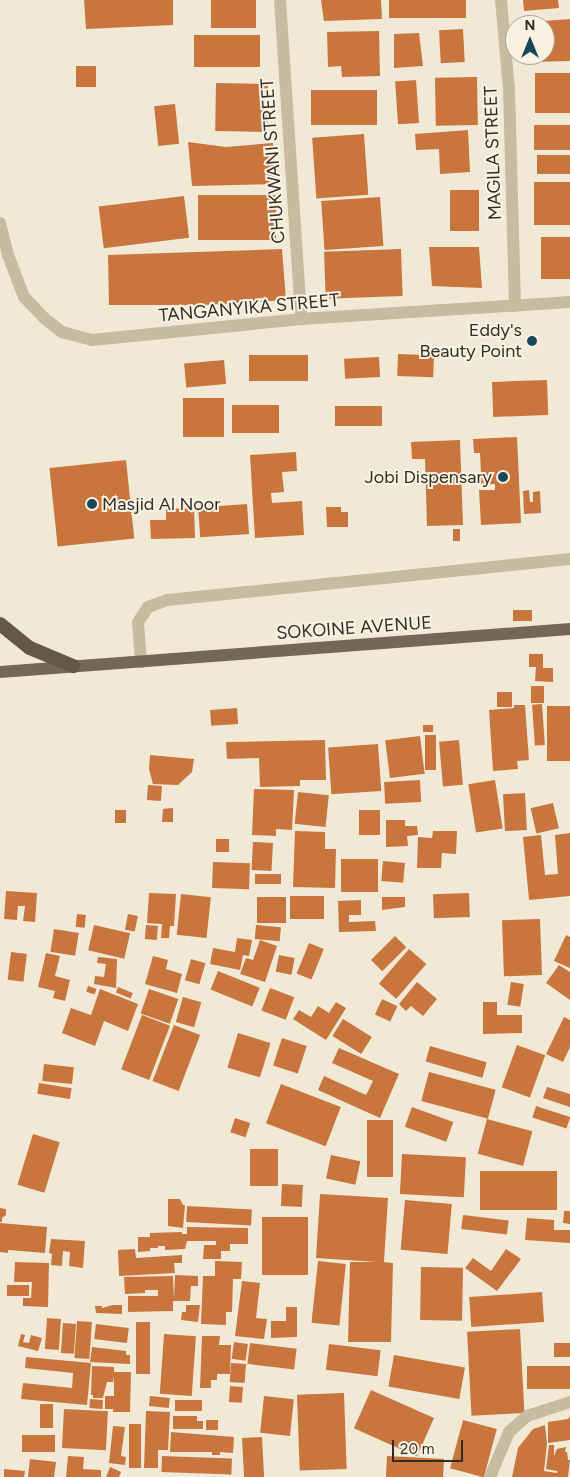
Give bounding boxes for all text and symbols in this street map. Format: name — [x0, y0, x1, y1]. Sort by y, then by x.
north arrow — [505, 15, 555, 65]
text: N — [525, 17, 535, 34]
street label: CHUKWANI STREET — [256, 78, 290, 244]
street label: MAGILA STREET — [480, 85, 506, 221]
street label: TANGANYIKA STREET — [158, 289, 340, 327]
place label: Eddy's Beauty Point — [420, 320, 522, 362]
marker: Eddy's Beauty Point — [526, 335, 538, 347]
place label: Jobi Dispensary — [365, 466, 492, 488]
marker: Jobi Dispensary — [496, 470, 510, 484]
place label: Masjid Al Noor — [102, 493, 220, 515]
marker: Masjid Al Noor — [86, 498, 98, 510]
street label: SOKOINE AVENUE — [276, 612, 432, 644]
scale bar — [395, 1430, 466, 1462]
text: 20 m — [400, 1440, 434, 1458]

